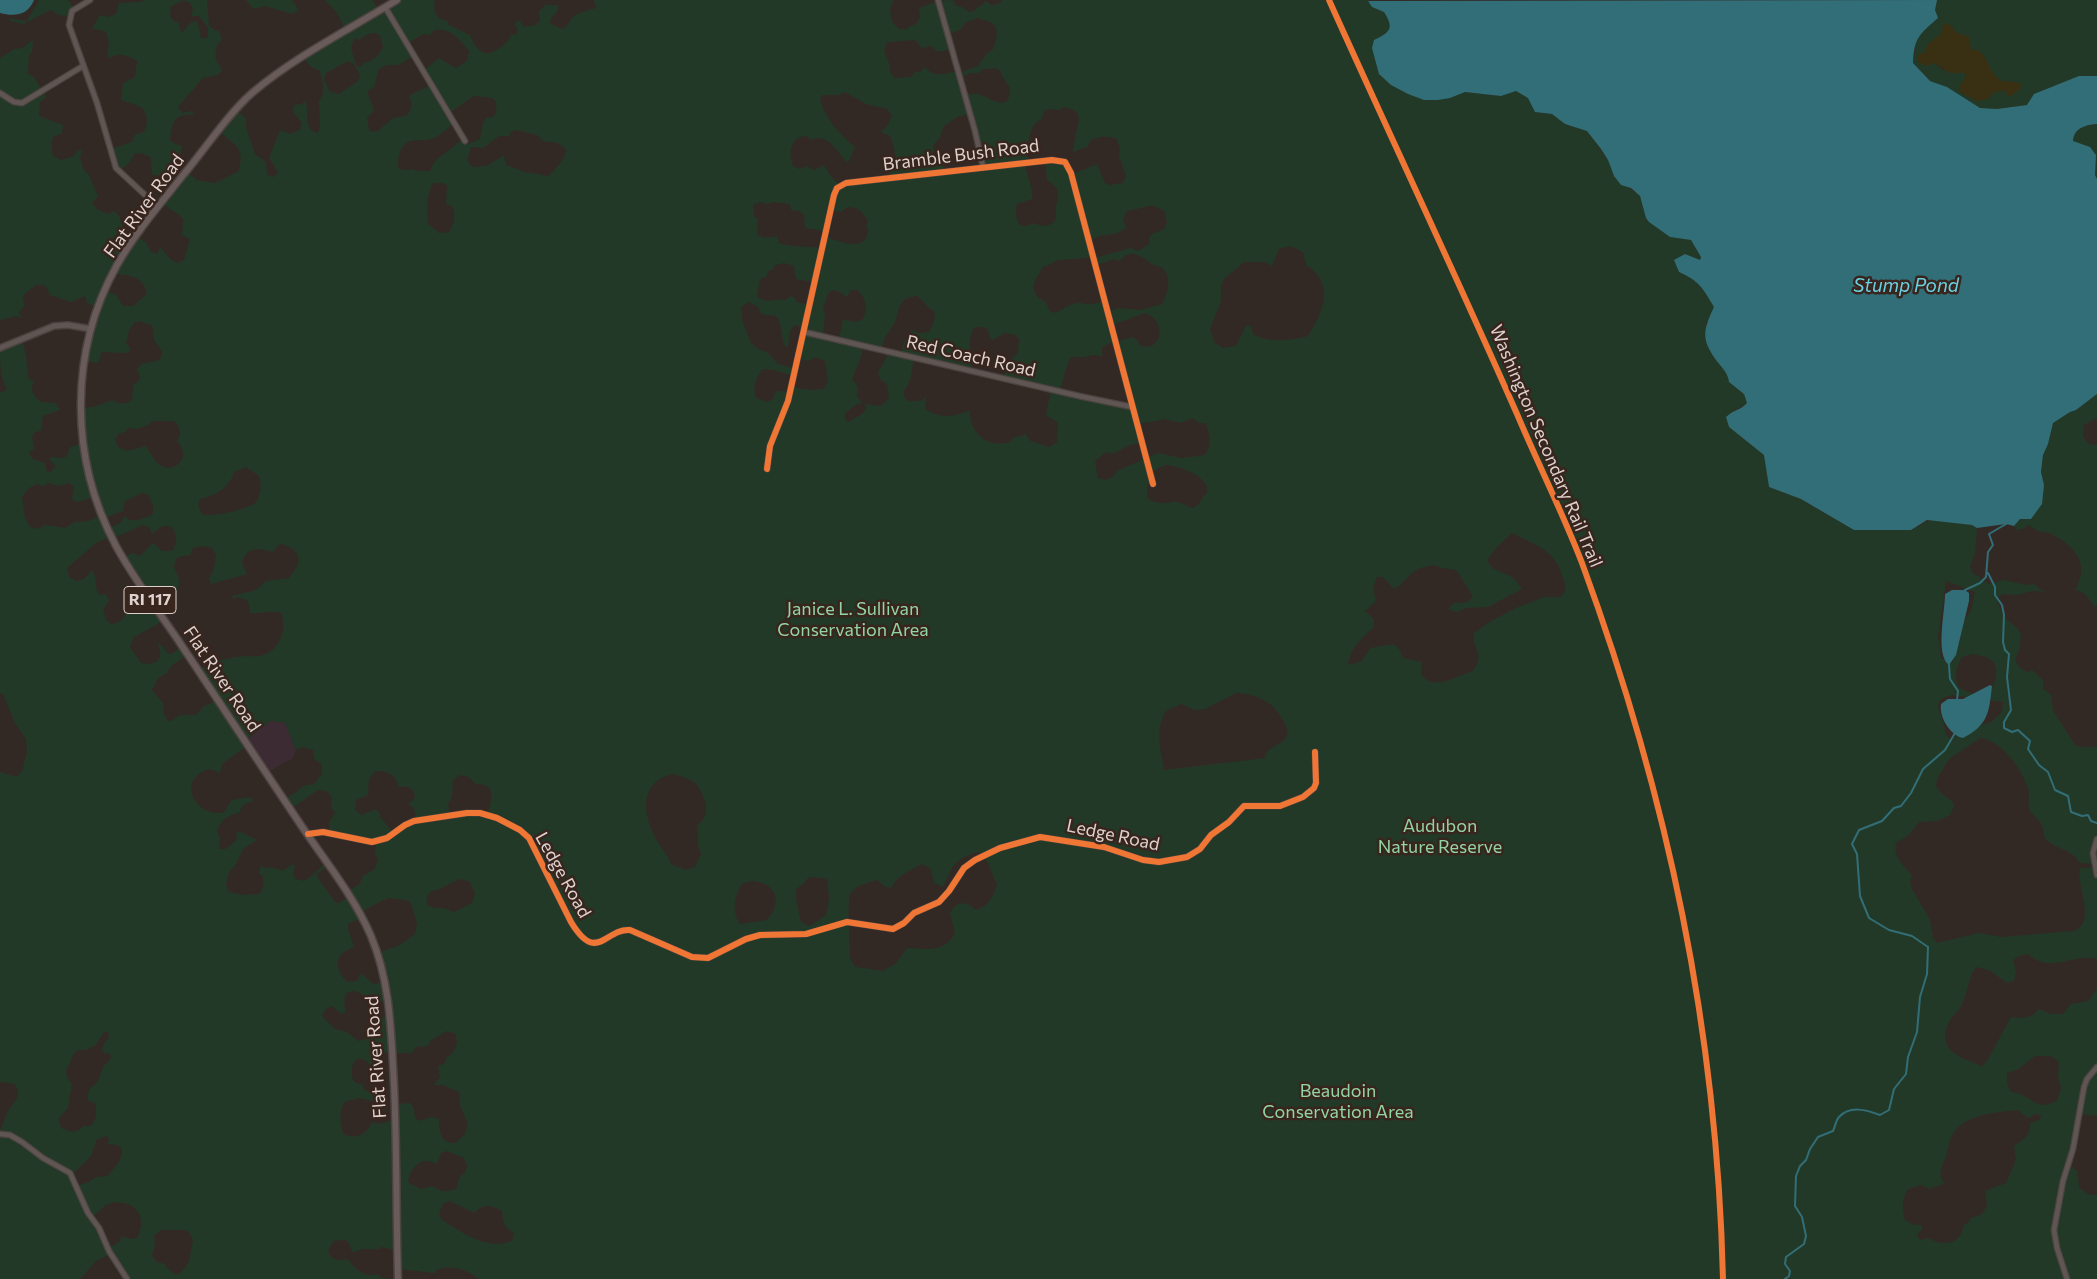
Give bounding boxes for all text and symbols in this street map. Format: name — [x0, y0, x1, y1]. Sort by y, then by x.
street label: Bramble Bush Road — [881, 135, 1041, 175]
street label: Flat River Road — [99, 150, 189, 262]
water label: Stump Pond — [1853, 275, 1959, 297]
street label: Washington Secondary Rail Trail — [1485, 322, 1607, 570]
street label: Red Coach Road — [904, 331, 1038, 381]
road number: RI 117 — [124, 586, 176, 614]
park label: Janice L. Sullivan Conservation Area — [777, 598, 929, 640]
street label: Flat River Road — [179, 622, 265, 736]
street label: Ledge Road — [1064, 815, 1162, 855]
park label: Audubon Nature Reserve — [1378, 815, 1502, 858]
street label: Ledge Road — [531, 828, 595, 922]
street label: Flat River Road — [361, 995, 391, 1119]
park label: Beaudoin Conservation Area — [1262, 1080, 1414, 1122]

